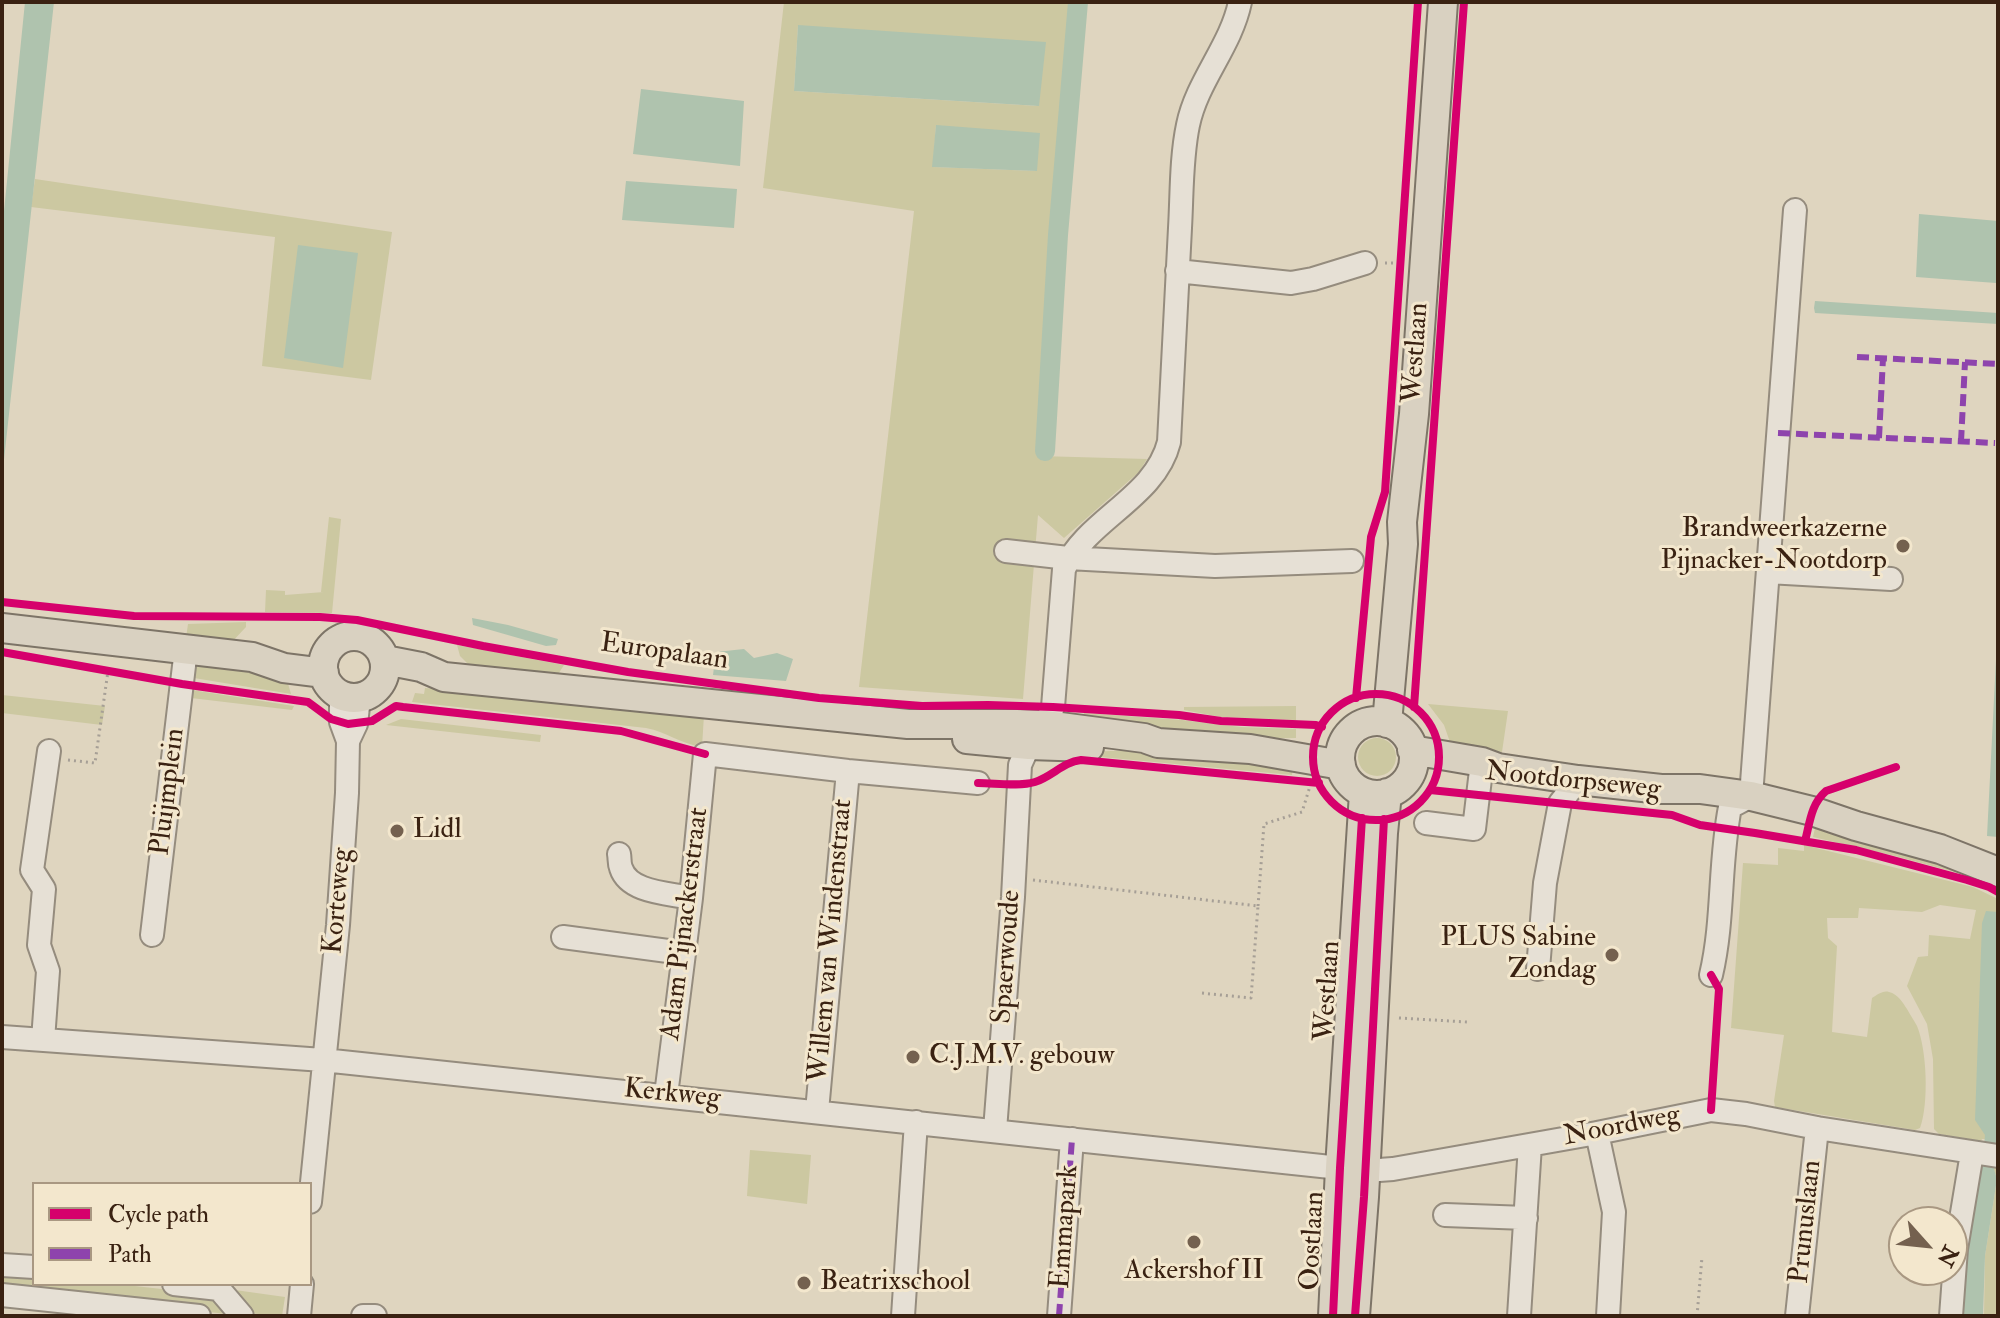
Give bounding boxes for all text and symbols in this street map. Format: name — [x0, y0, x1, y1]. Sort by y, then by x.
street label: Westlaan — [1397, 301, 1437, 405]
place label: Brandweerkazerne Pijnacker-Nootdorp — [1660, 513, 1887, 579]
marker: Brandweerkazerne Pijnacker-Nootdorp — [1894, 537, 1912, 555]
street label: Europalaan — [598, 627, 730, 679]
street label: Pluijmplein — [145, 726, 193, 858]
street label: Nootdorpseweg — [1484, 756, 1662, 808]
street label: Willem van Windenstraat — [803, 798, 861, 1084]
street label: Adam Pijnackerstraat — [655, 806, 717, 1042]
place label: Lidl — [413, 814, 462, 848]
marker: Lidl — [388, 822, 406, 840]
street label: Korteweg — [318, 847, 360, 955]
street label: Spaerwoude — [987, 889, 1029, 1025]
place label: PLUS Sabine Zondag — [1440, 922, 1596, 988]
street label: Westlaan — [1309, 939, 1349, 1043]
marker: PLUS Sabine Zondag — [1603, 946, 1621, 964]
place label: C.J.M.V. gebouw — [929, 1040, 1114, 1074]
marker: C.J.M.V. gebouw — [904, 1048, 922, 1066]
street label: Kerkweg — [622, 1073, 722, 1117]
street label: Noordweg — [1561, 1099, 1683, 1155]
street label: Prunuslaan — [1784, 1159, 1830, 1285]
street label: Emmapark — [1045, 1164, 1087, 1290]
legend — [32, 1182, 312, 1286]
street label: Oostlaan — [1295, 1190, 1333, 1292]
text: Cycle path — [108, 1199, 209, 1230]
north arrow — [1888, 1206, 1968, 1286]
marker: Ackershof II — [1185, 1233, 1203, 1251]
text: Path — [108, 1239, 152, 1270]
text: N — [1931, 1241, 1965, 1271]
place label: Ackershof II — [1124, 1255, 1264, 1289]
place label: Beatrixschool — [820, 1266, 971, 1300]
marker: Beatrixschool — [795, 1274, 813, 1292]

